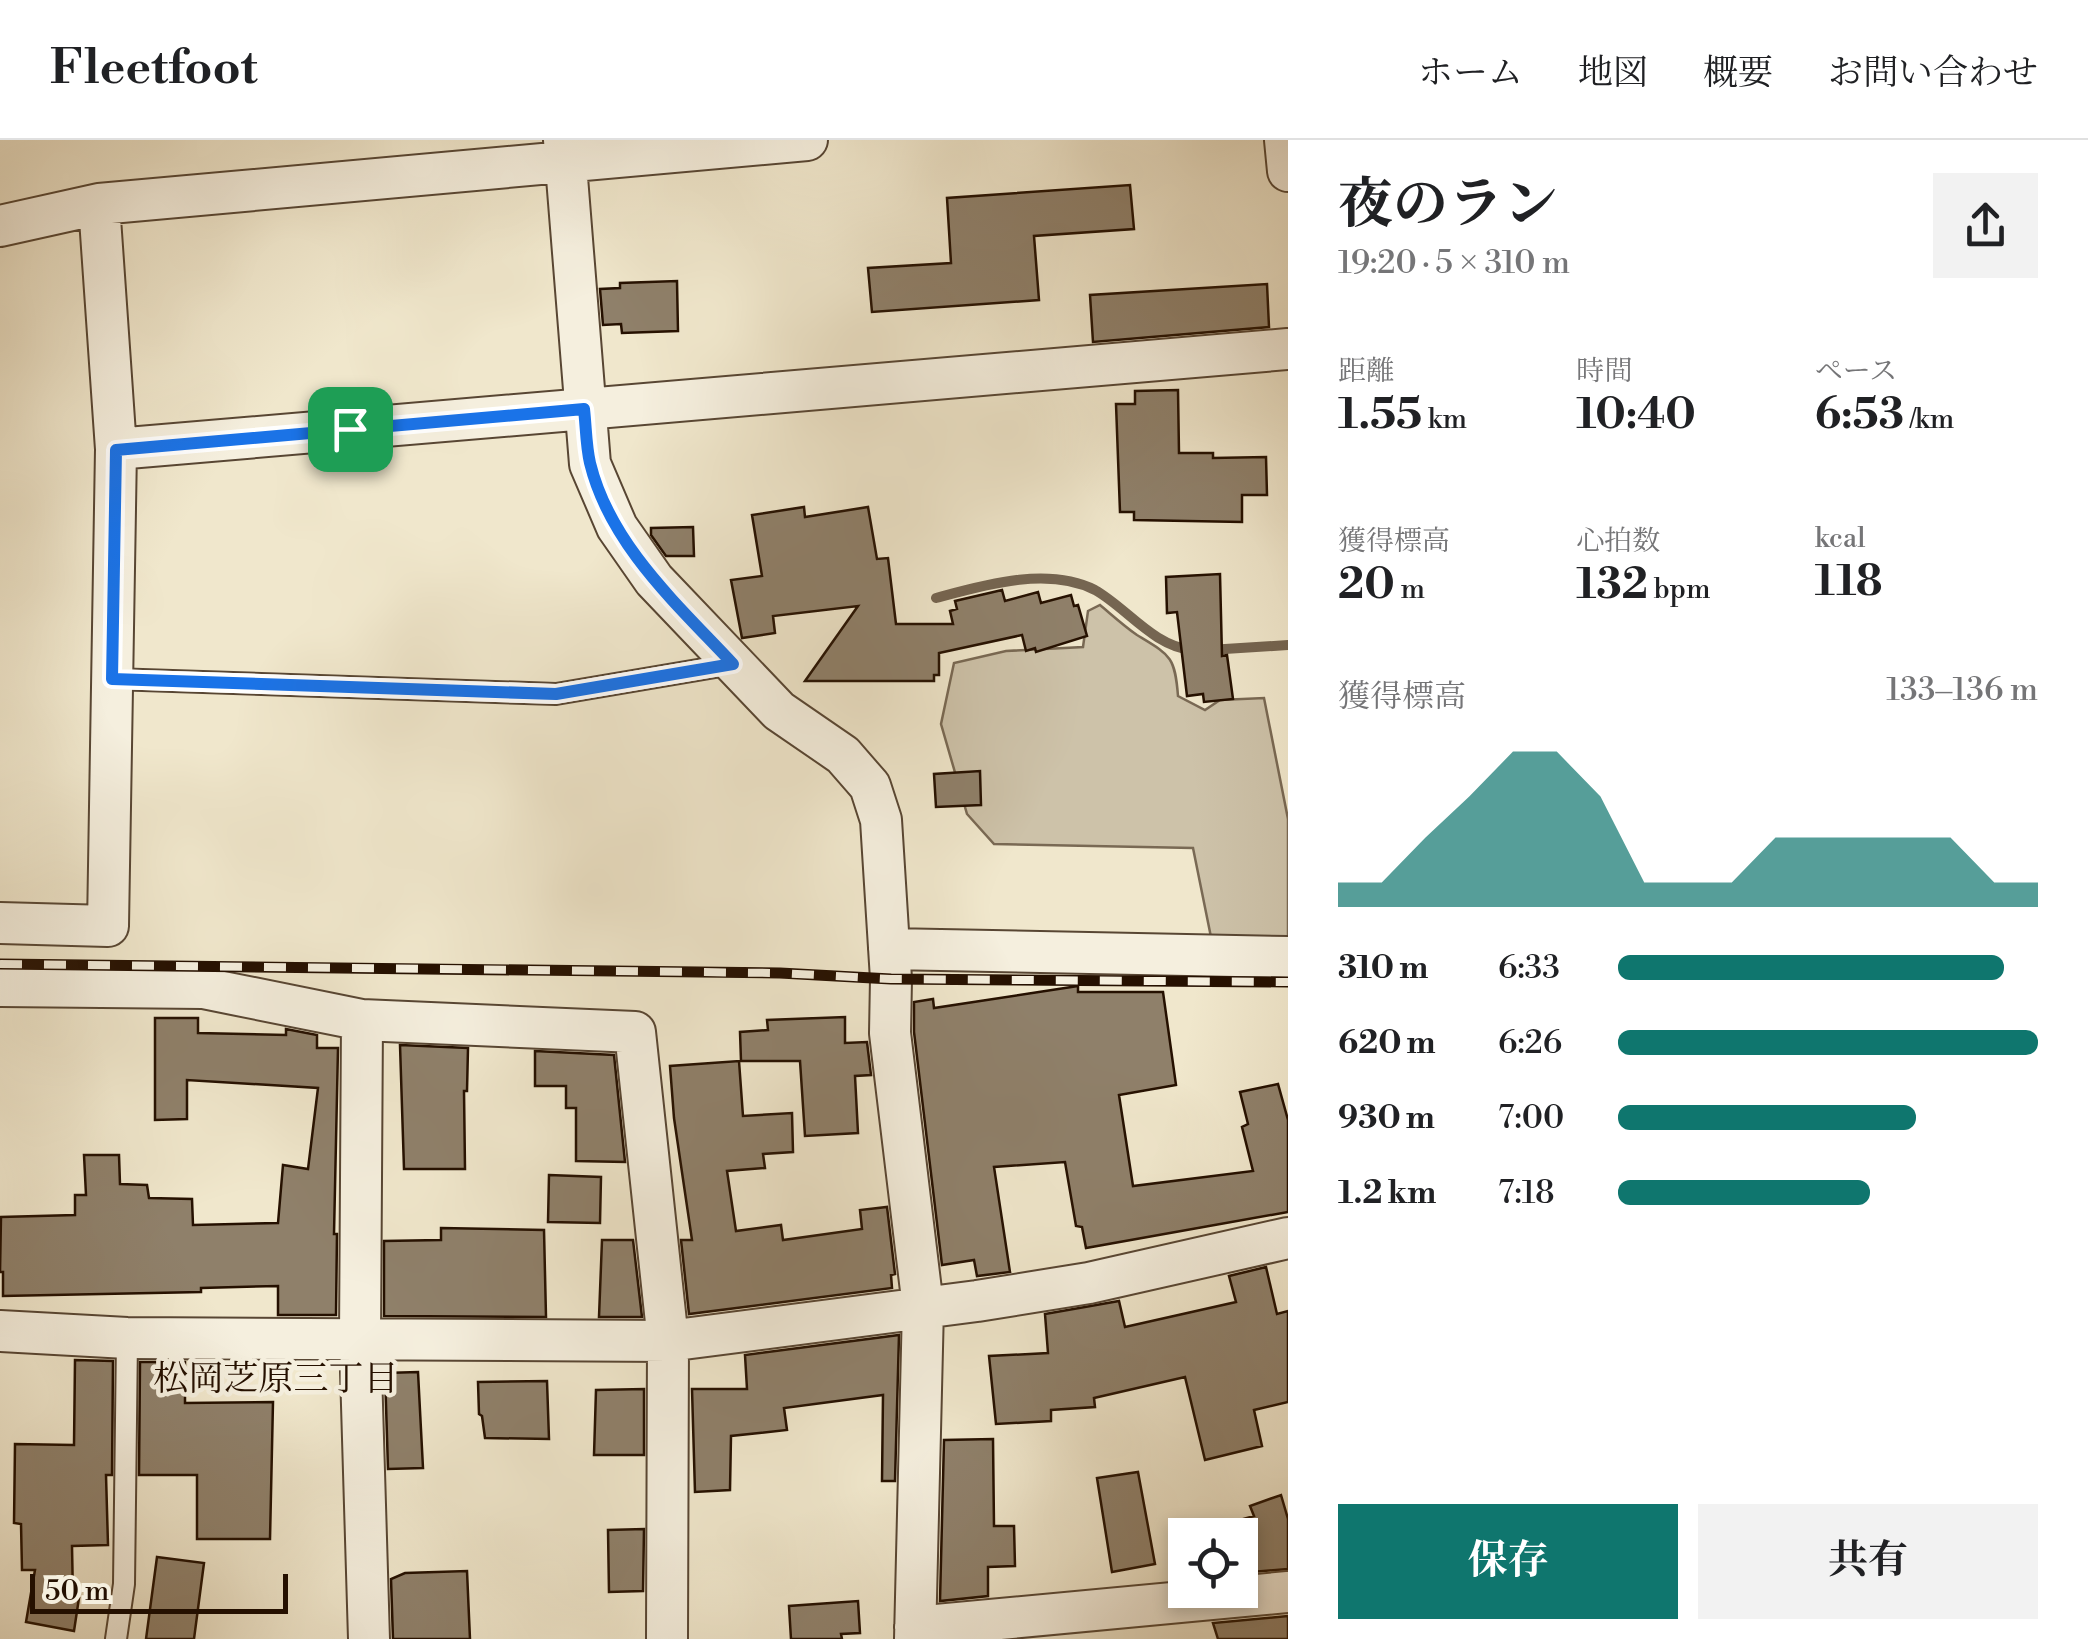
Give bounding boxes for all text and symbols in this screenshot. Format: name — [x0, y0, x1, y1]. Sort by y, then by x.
text: Fleetfoot — [50, 39, 257, 99]
text: ホーム — [1418, 52, 1523, 95]
text: 地図 — [1578, 52, 1648, 95]
text: 概要 — [1703, 52, 1773, 95]
text: お問い合わせ — [1828, 52, 2038, 95]
text: 夜のラン — [1338, 171, 1558, 240]
button: share — [1933, 173, 2038, 278]
text: 19:20 · 5 × 310 m — [1338, 243, 1570, 283]
text: 距離 — [1338, 354, 1394, 389]
text: 時間 — [1576, 354, 1632, 389]
text: ペース — [1815, 354, 1897, 389]
pin — [308, 387, 393, 472]
text: 1.55 — [1338, 389, 1422, 442]
text: 10:40 — [1576, 389, 1696, 442]
text: 6:53 — [1815, 389, 1904, 442]
icon: arrive — [323, 402, 378, 457]
text: km — [1422, 402, 1467, 437]
text: /km — [1904, 402, 1954, 437]
text: kcal — [1815, 521, 1865, 556]
text: 獲得標高 — [1338, 524, 1450, 559]
text: 心拍数 — [1576, 524, 1660, 559]
text: 118 — [1815, 556, 1882, 609]
text: 20 — [1338, 559, 1395, 612]
text: 132 — [1576, 559, 1648, 612]
text: m — [1395, 572, 1425, 607]
text: bpm — [1648, 572, 1710, 607]
text: 133–136 m — [1886, 670, 2038, 710]
text: 獲得標高 — [1338, 677, 1466, 717]
text: 310 m — [1338, 948, 1428, 988]
text: 6:33 — [1498, 948, 1560, 988]
text: 620 m — [1338, 1023, 1436, 1063]
text: 6:26 — [1498, 1023, 1562, 1063]
text: 930 m — [1338, 1098, 1435, 1138]
text: 7:00 — [1498, 1098, 1564, 1138]
text: 1.2 km — [1338, 1173, 1436, 1213]
text: 7:18 — [1498, 1173, 1555, 1213]
district label: 松岡芝原三丁目 — [153, 1358, 399, 1401]
button: 保存 — [1338, 1504, 1678, 1619]
button: 共有 — [1698, 1504, 2038, 1619]
map controls — [1168, 1518, 1258, 1608]
button: locate — [1168, 1518, 1258, 1608]
scale bar — [30, 1569, 288, 1614]
text: 50 m — [45, 1574, 109, 1609]

